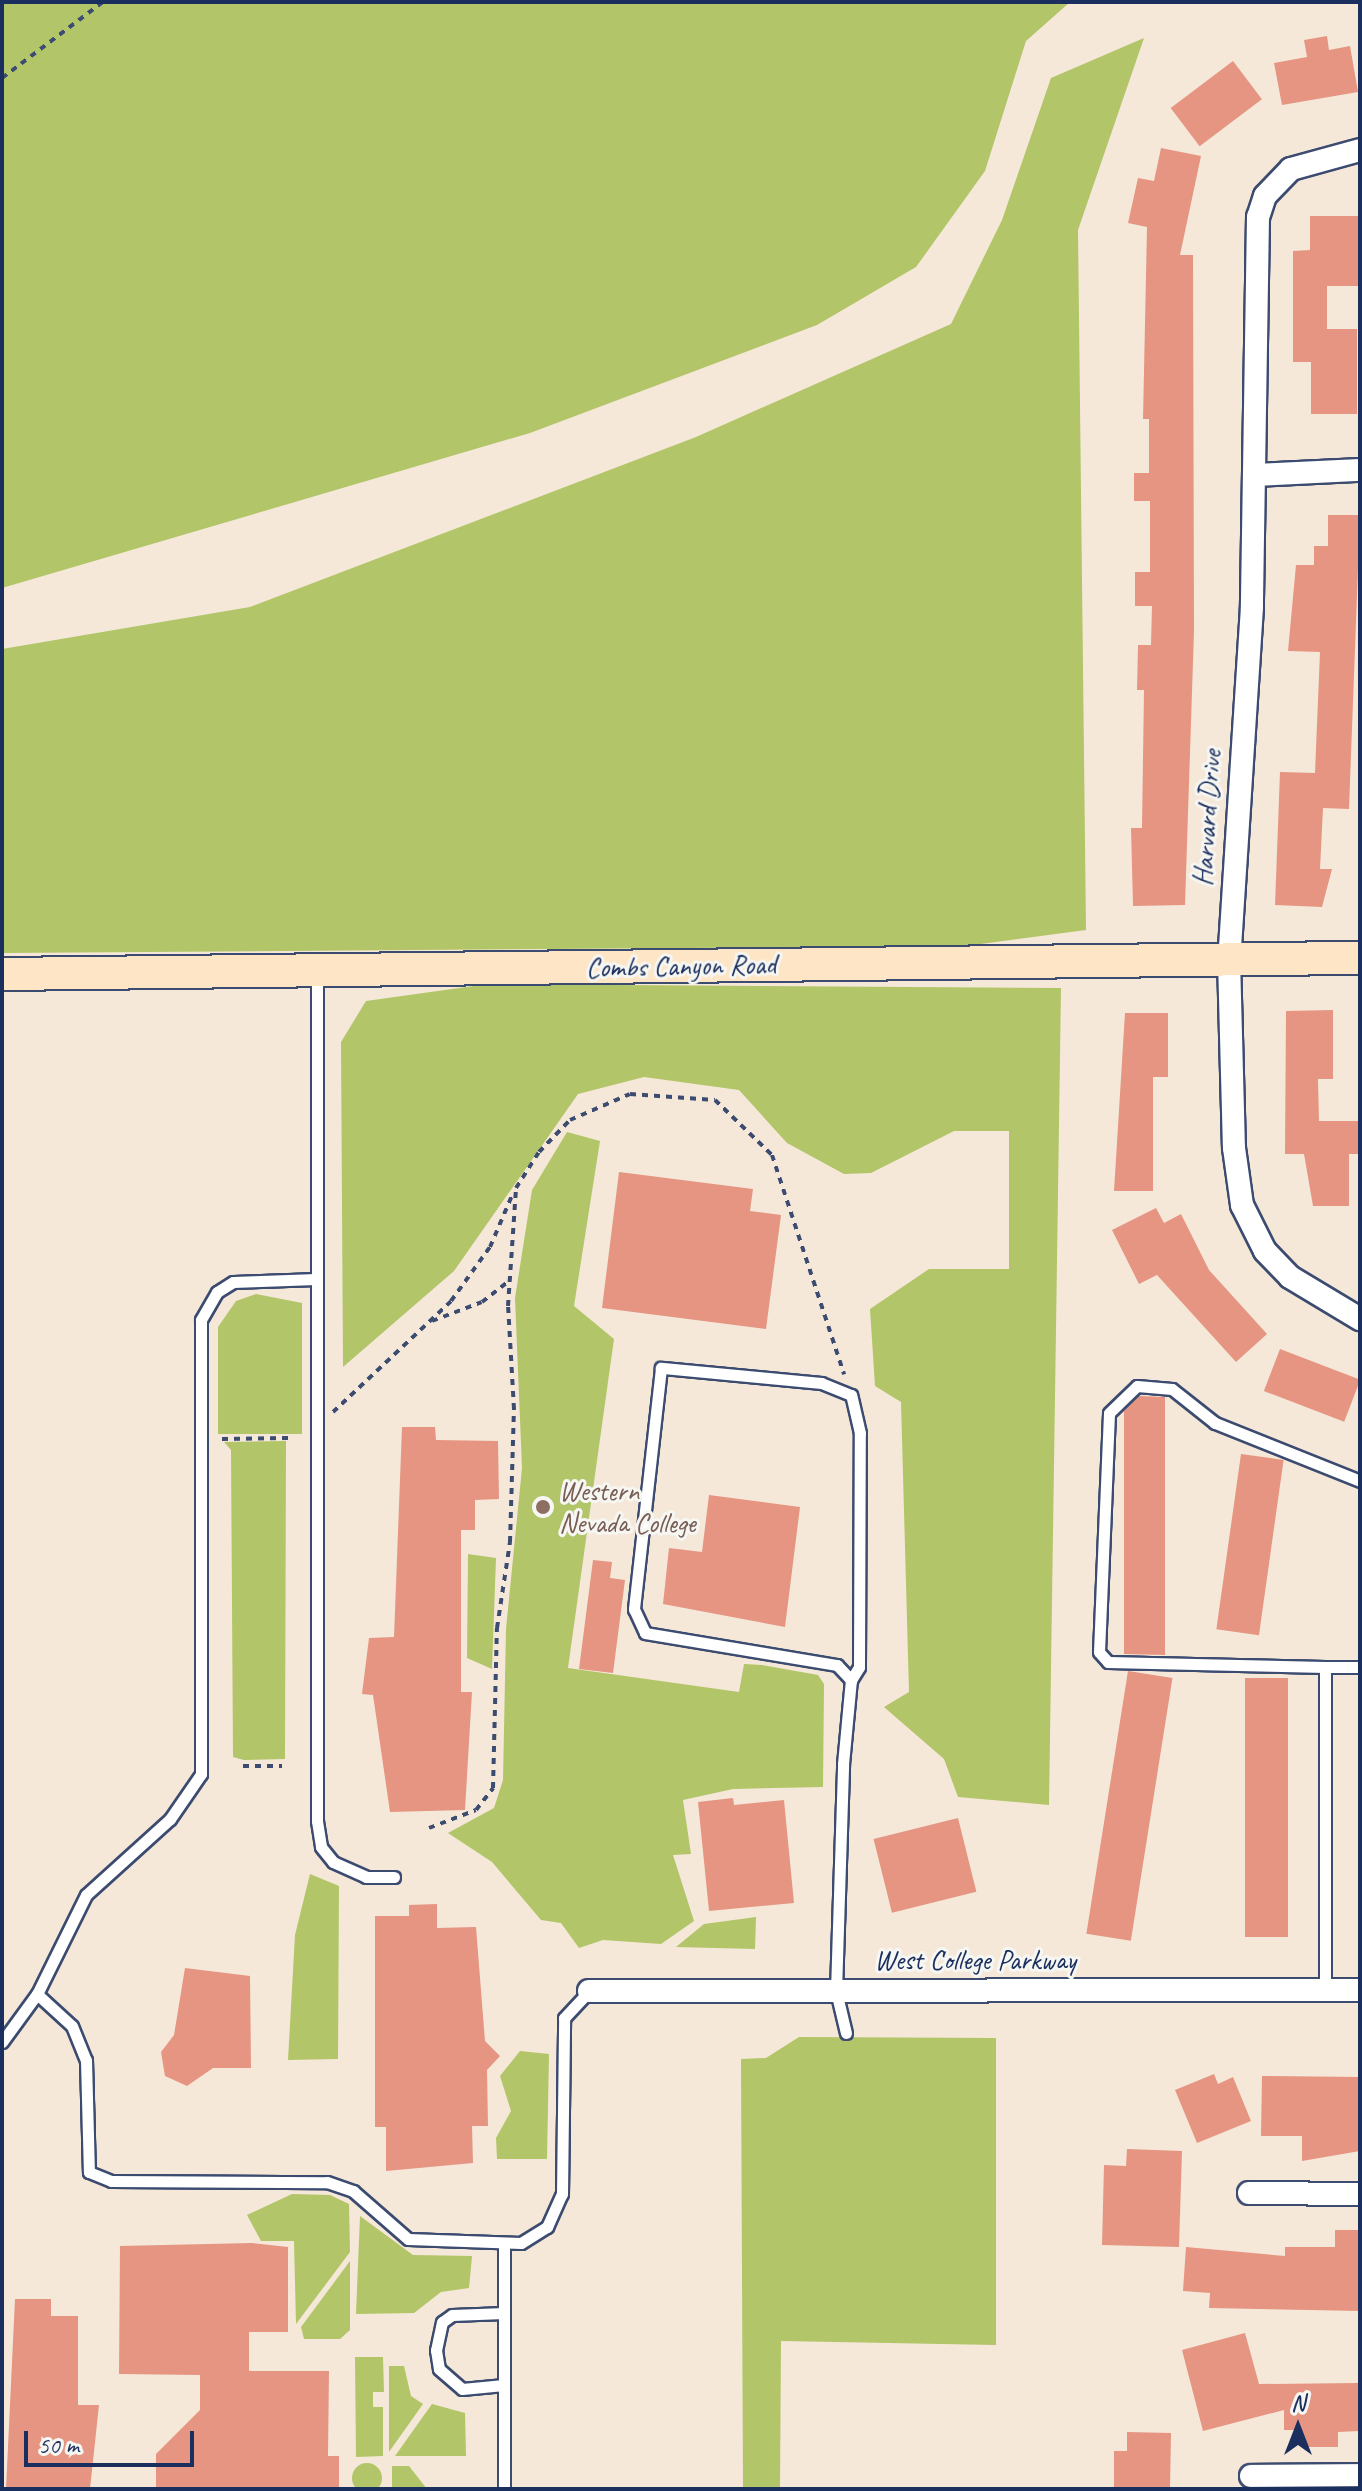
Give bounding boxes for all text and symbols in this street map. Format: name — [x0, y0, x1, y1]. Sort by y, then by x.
street label: Harvard Drive — [1185, 749, 1229, 887]
street label: Combs Canyon Road — [585, 948, 777, 984]
place label: Western Nevada College — [559, 1474, 696, 1540]
marker: Western Nevada College — [534, 1498, 552, 1516]
street label: West College Parkway — [874, 1943, 1076, 1977]
north arrow — [1258, 2387, 1338, 2467]
text: N — [1291, 2389, 1305, 2417]
scale bar — [28, 2415, 198, 2465]
text: 50 m — [38, 2430, 79, 2460]

